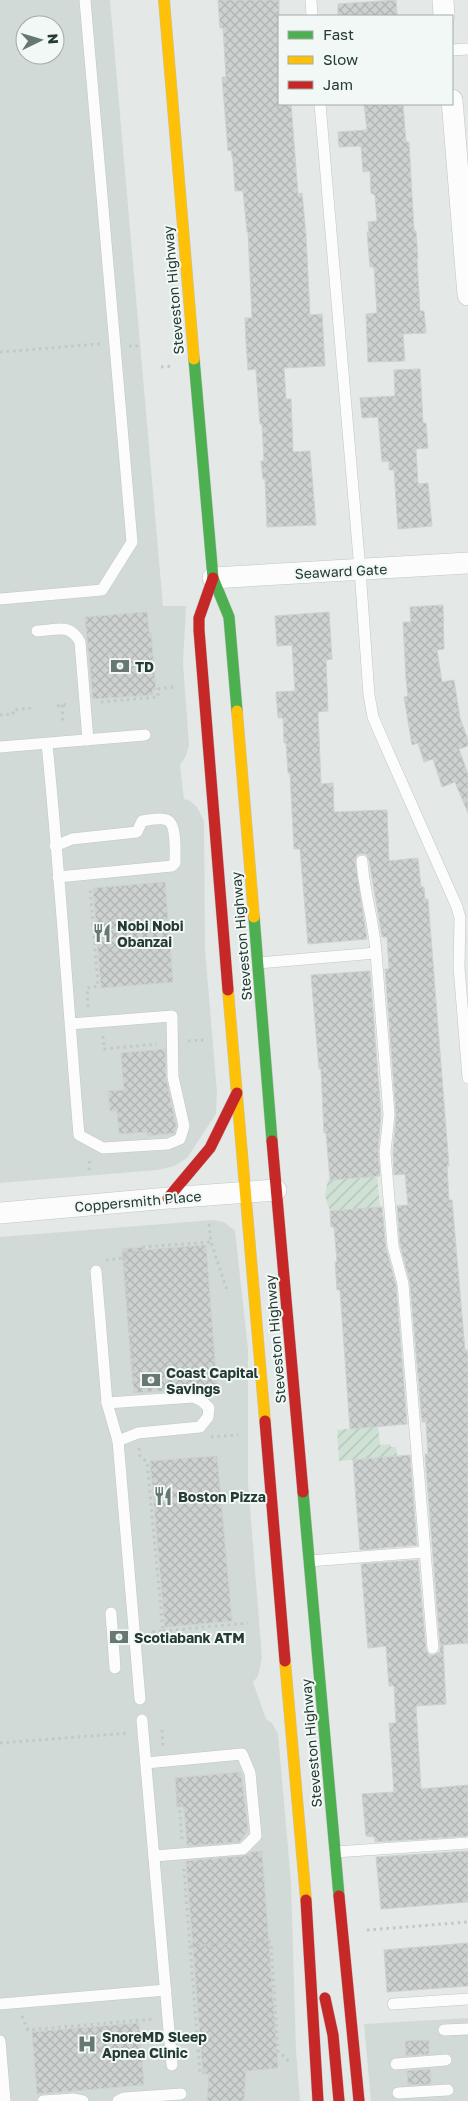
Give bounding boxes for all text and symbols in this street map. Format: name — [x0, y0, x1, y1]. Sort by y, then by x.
north arrow — [15, 15, 65, 65]
legend — [278, 15, 453, 105]
text: Fast — [323, 25, 354, 43]
text: N — [45, 33, 62, 45]
text: Slow — [323, 50, 358, 68]
text: Jam — [323, 75, 353, 93]
street label: Steveston Highway — [159, 225, 187, 355]
street label: Seaward Gate — [294, 560, 388, 582]
bank icon: TD — [109, 655, 131, 677]
place label: TD — [135, 658, 154, 675]
street label: Steveston Highway — [227, 871, 255, 1001]
place label: Nobi Nobi Obanzai — [117, 917, 184, 950]
restaurant icon: Nobi Nobi Obanzai — [91, 922, 113, 944]
street label: Coppersmith Place — [74, 1187, 202, 1215]
street label: Steveston Highway — [261, 1274, 289, 1404]
place label: Coast Capital Savings — [166, 1364, 259, 1397]
bank icon: Coast Capital Savings — [140, 1369, 162, 1391]
restaurant icon: Boston Pizza — [152, 1485, 174, 1507]
place label: Boston Pizza — [178, 1488, 266, 1505]
bank icon: Scotiabank ATM — [108, 1626, 130, 1648]
place label: Scotiabank ATM — [134, 1629, 245, 1646]
street label: Steveston Highway — [297, 1678, 325, 1808]
place label: SnoreMD Sleep Apnea Clinic — [102, 2028, 207, 2061]
hospital icon: SnoreMD Sleep Apnea Clinic — [76, 2033, 98, 2055]

